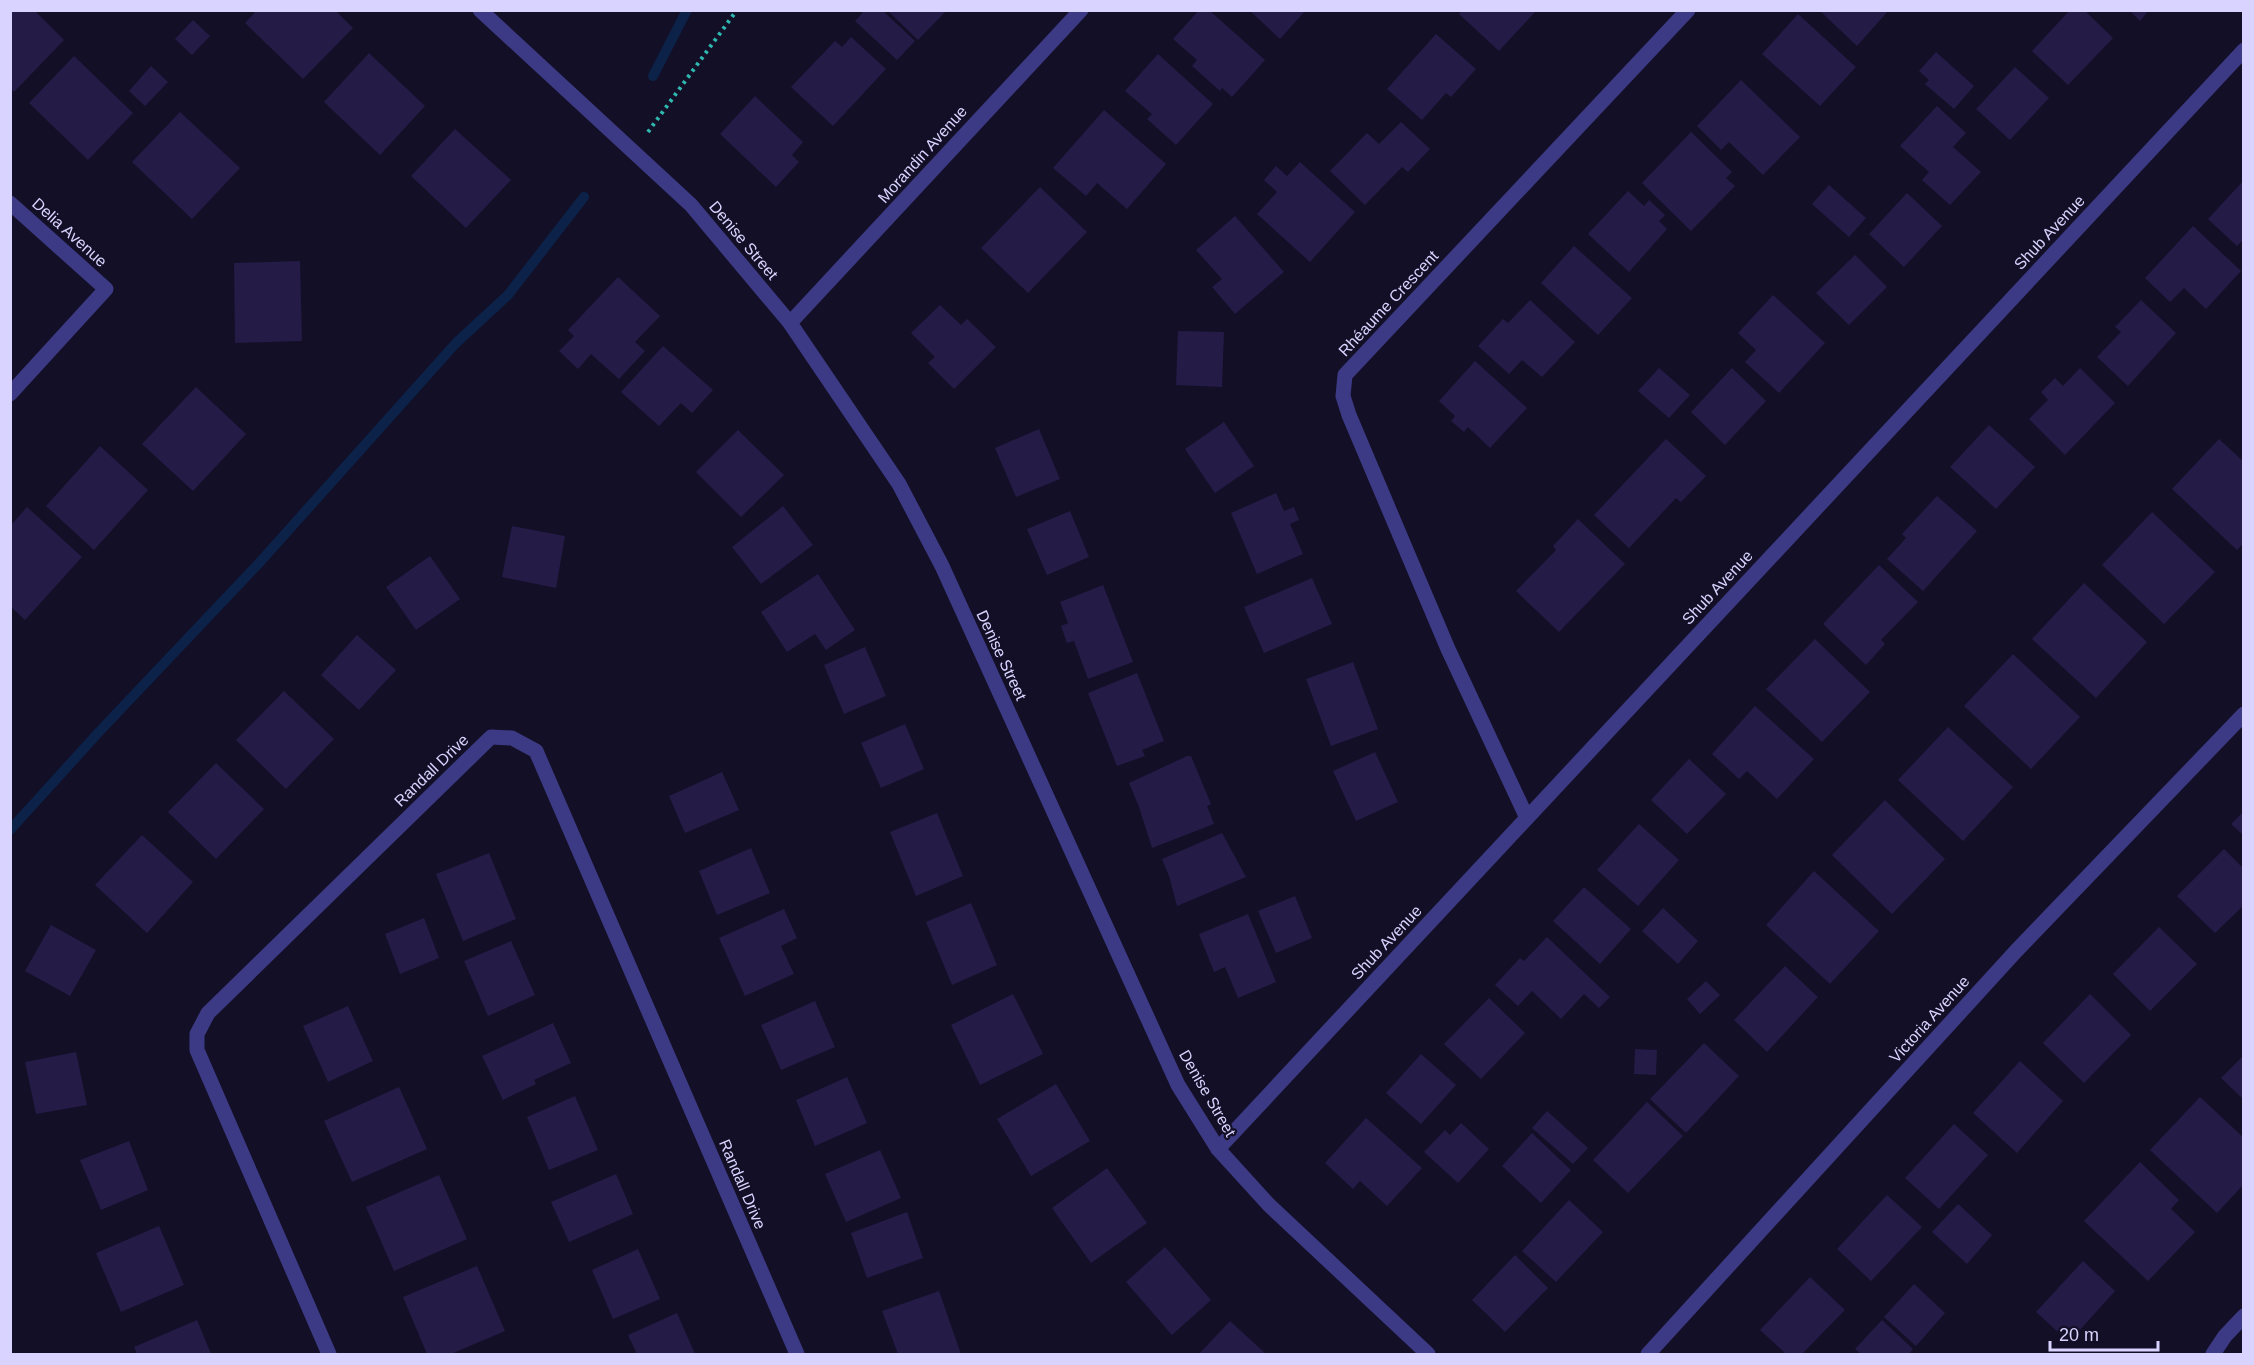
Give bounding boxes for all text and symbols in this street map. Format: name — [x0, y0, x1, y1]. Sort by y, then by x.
street label: Morandin Avenue — [874, 102, 970, 206]
street label: Shub Avenue — [2011, 192, 2088, 273]
street label: Delia Avenue — [29, 195, 110, 270]
street label: Denise Street — [706, 198, 782, 283]
street label: Rhéaume Crescent — [1335, 247, 1442, 360]
street label: Shub Avenue — [1679, 547, 1756, 628]
street label: Denise Street — [973, 608, 1030, 703]
street label: Randall Drive — [391, 731, 472, 810]
street label: Shub Avenue — [1348, 902, 1425, 983]
street label: Victoria Avenue — [1886, 972, 1973, 1066]
street label: Denise Street — [1176, 1047, 1239, 1140]
street label: Randall Drive — [716, 1137, 769, 1232]
scale bar — [2050, 1314, 2158, 1352]
text: 20 m — [2059, 1325, 2099, 1345]

